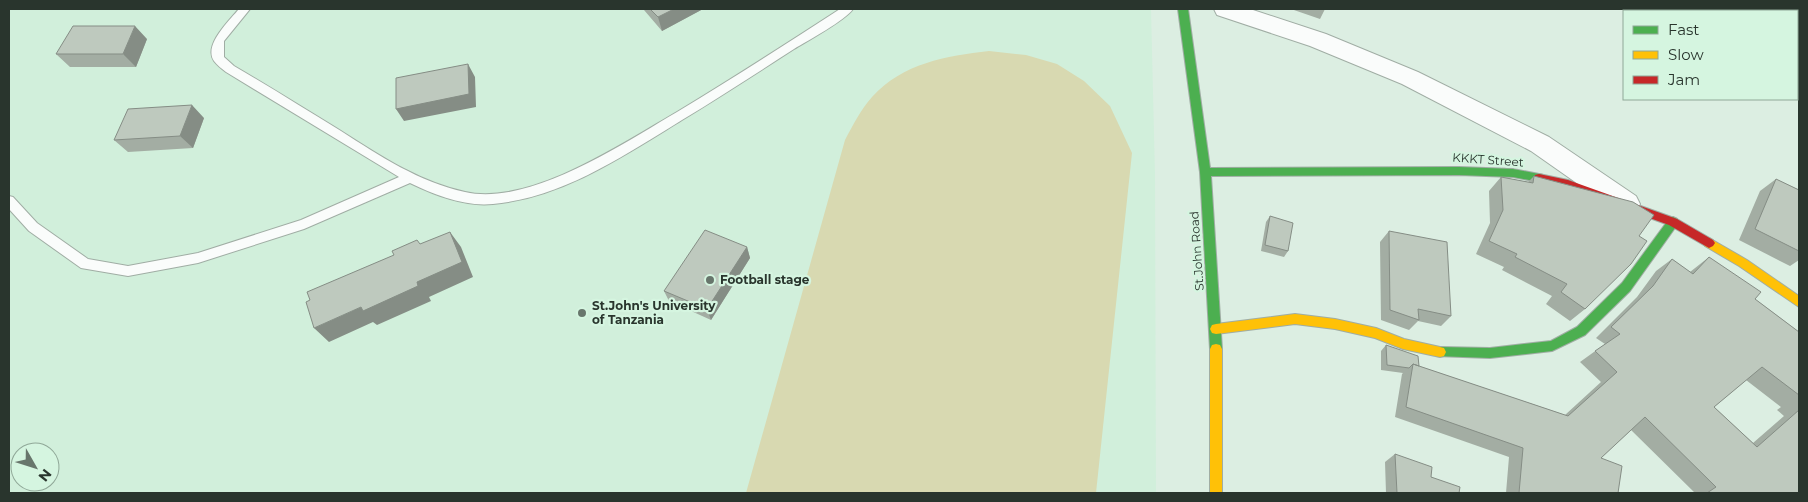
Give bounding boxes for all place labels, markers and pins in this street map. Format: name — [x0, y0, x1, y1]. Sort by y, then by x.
place label: Football stage — [720, 272, 810, 287]
marker: Football stage — [704, 274, 716, 286]
place label: St.John's University of Tanzania — [592, 298, 716, 327]
marker: St.John's University of Tanzania — [576, 307, 588, 319]

